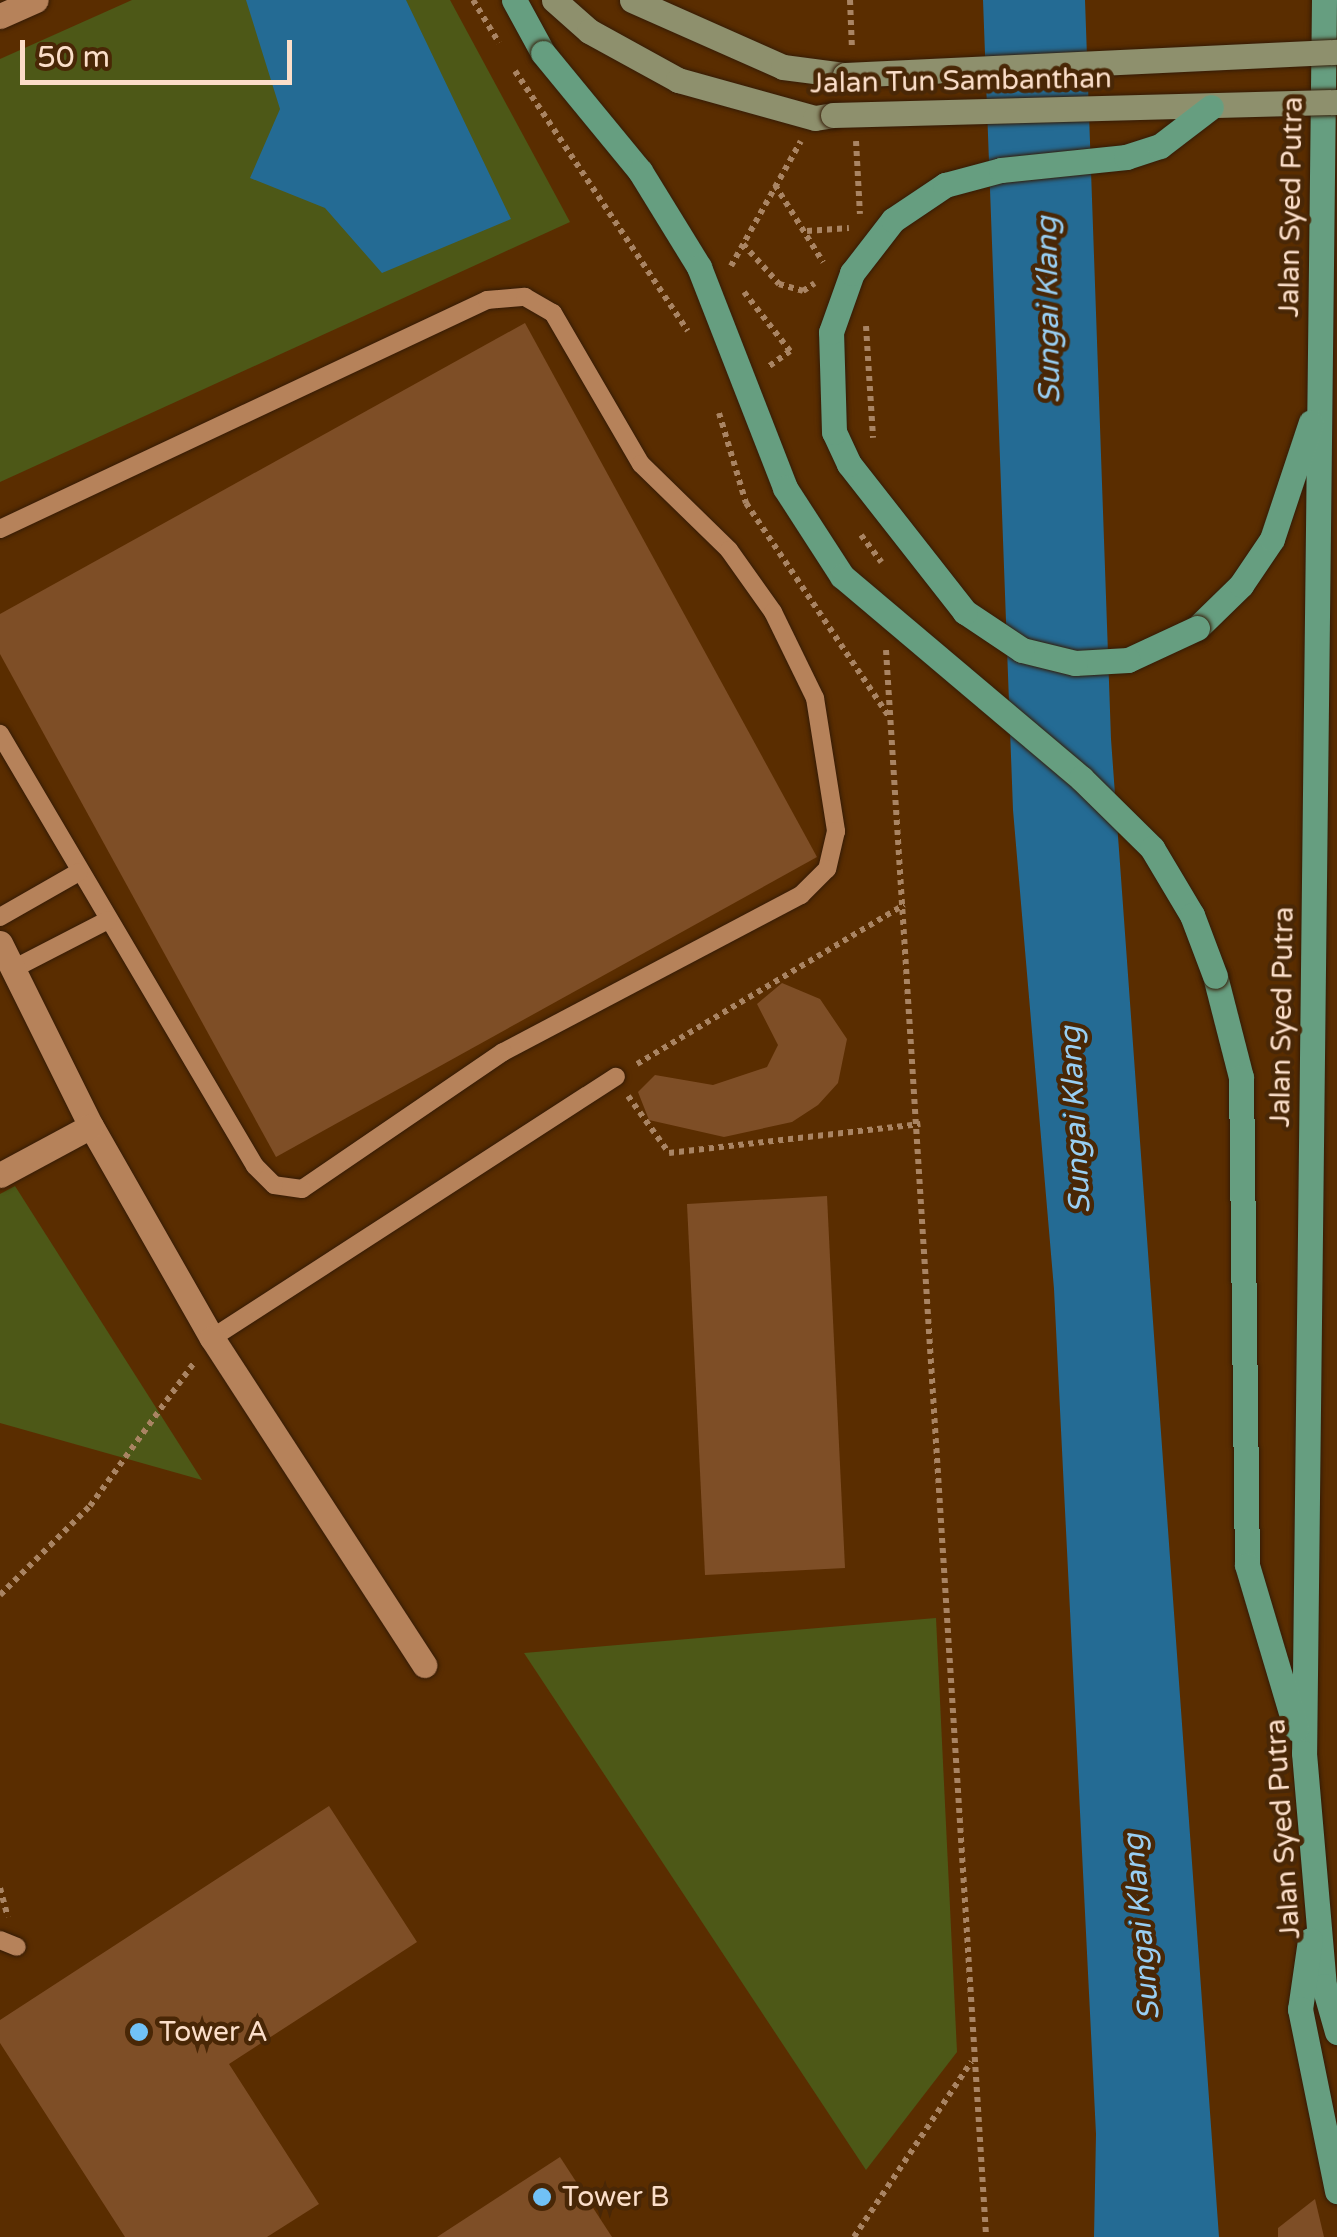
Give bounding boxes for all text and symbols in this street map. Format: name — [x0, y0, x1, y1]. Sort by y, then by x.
scale bar — [25, 20, 298, 82]
text: 50 m — [37, 39, 110, 76]
street label: Jalan Tun Sambanthan — [810, 62, 1112, 100]
street label: Jalan Syed Putra — [1272, 96, 1310, 318]
water label: Sungai Klang — [1029, 216, 1069, 404]
street label: Jalan Syed Putra — [1263, 906, 1301, 1128]
water label: Sungai Klang — [1053, 1025, 1099, 1215]
street label: Jalan Syed Putra — [1259, 1718, 1307, 1940]
water label: Sungai Klang — [1116, 1832, 1168, 2022]
place label: Tower A — [159, 2015, 268, 2049]
marker: Tower A — [128, 2021, 150, 2043]
place label: Tower B — [562, 2180, 669, 2214]
marker: Tower B — [531, 2186, 553, 2208]

